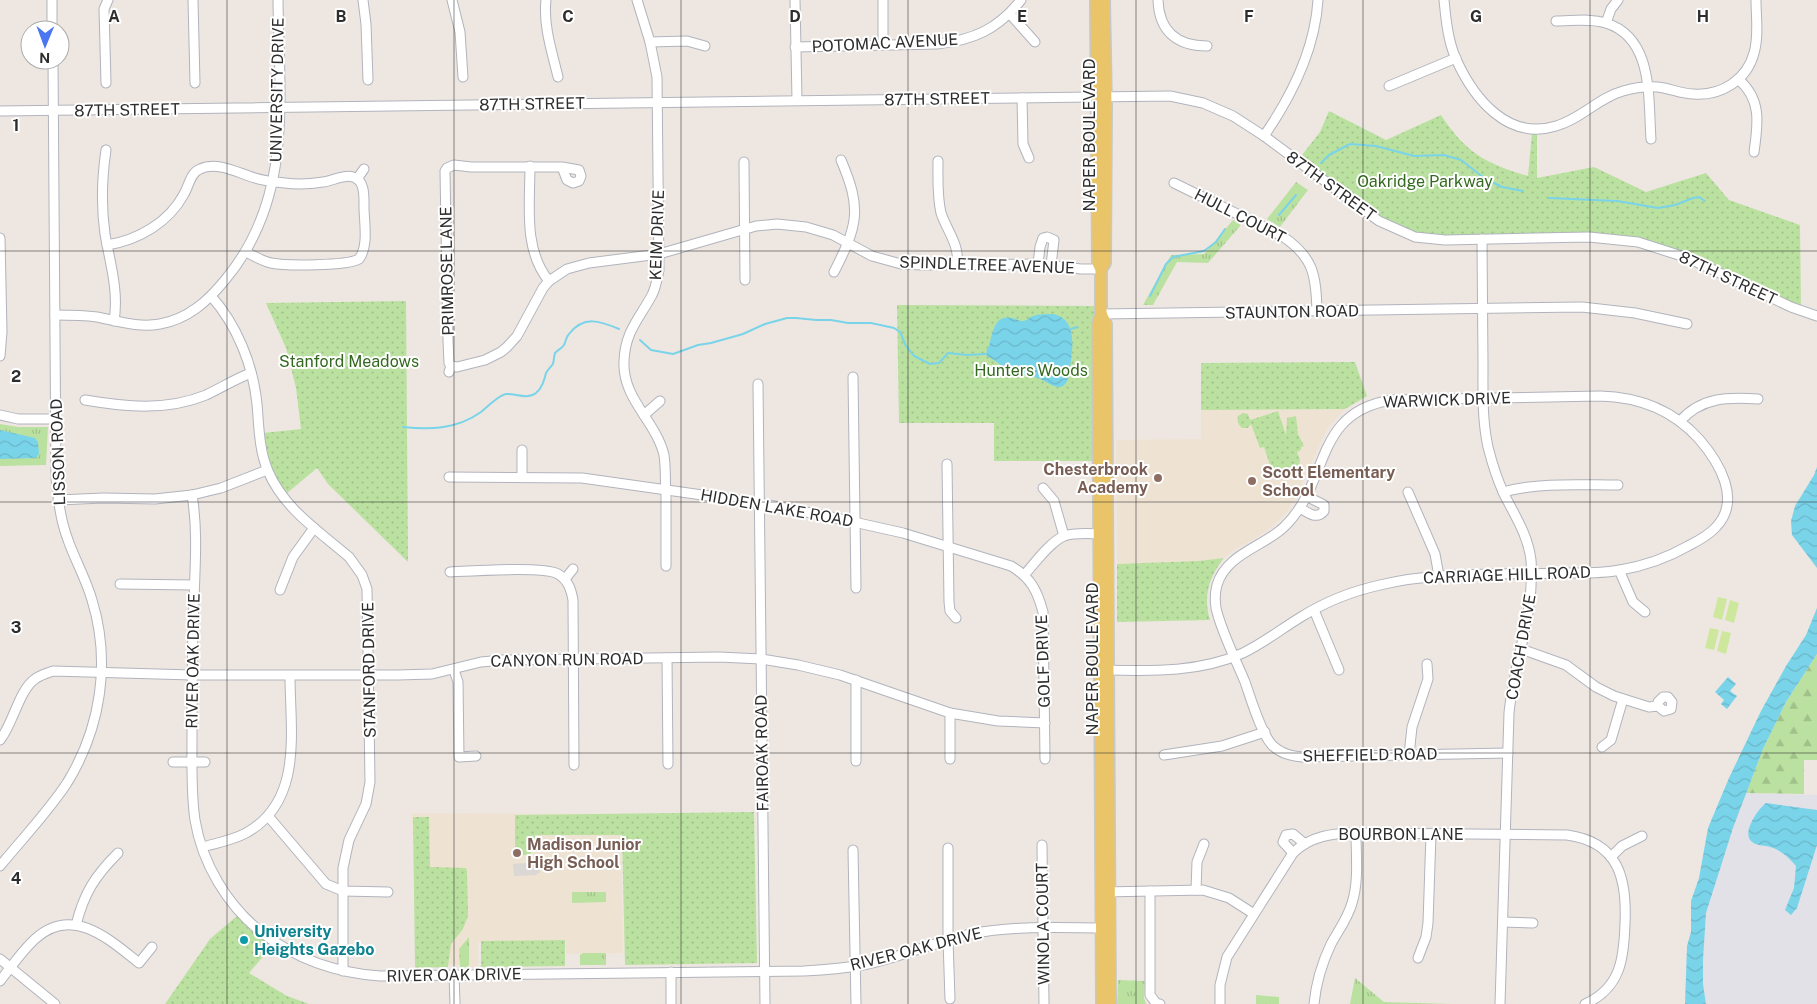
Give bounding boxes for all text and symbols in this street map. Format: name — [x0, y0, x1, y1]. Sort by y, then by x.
text: A — [108, 7, 120, 26]
text: B — [336, 7, 347, 26]
text: C — [562, 7, 574, 26]
text: D — [789, 7, 801, 26]
text: E — [1017, 7, 1027, 26]
text: F — [1244, 7, 1254, 26]
text: G — [1470, 7, 1482, 26]
text: H — [1697, 7, 1709, 26]
street label: UNIVERSITY DRIVE — [266, 17, 288, 163]
north arrow — [20, 20, 70, 70]
street label: POTOMAC AVENUE — [811, 30, 959, 56]
text: N — [39, 50, 50, 66]
street label: NAPER BOULEVARD — [1080, 58, 1099, 212]
street label: 87TH STREET — [884, 89, 991, 109]
street label: 87TH STREET — [479, 94, 586, 114]
street label: 87TH STREET — [74, 100, 181, 120]
text: 1 — [13, 116, 19, 135]
street label: 87TH STREET — [1283, 147, 1380, 225]
park label: Oakridge Parkway — [1357, 172, 1493, 191]
street label: HULL COURT — [1191, 185, 1289, 247]
street label: KEIM DRIVE — [646, 189, 668, 281]
street label: PRIMROSE LANE — [436, 206, 458, 336]
street label: 87TH STREET — [1676, 247, 1780, 309]
street label: SPINDLETREE AVENUE — [899, 252, 1075, 278]
street label: STAUNTON ROAD — [1225, 301, 1359, 323]
park label: Stanford Meadows — [279, 352, 419, 371]
park label: Hunters Woods — [974, 361, 1088, 380]
text: 2 — [11, 367, 21, 386]
street label: WARWICK DRIVE — [1383, 388, 1511, 412]
street label: LISSON ROAD — [47, 398, 69, 506]
place label: Chesterbrook Academy — [1043, 460, 1148, 497]
place label: Scott Elementary School — [1262, 463, 1395, 500]
marker: Chesterbrook Academy — [1152, 472, 1164, 484]
marker: Scott Elementary School — [1246, 475, 1258, 487]
street label: HIDDEN LAKE ROAD — [699, 485, 855, 531]
street label: CARRIAGE HILL ROAD — [1423, 563, 1591, 587]
street label: NAPER BOULEVARD — [1083, 582, 1102, 736]
street label: RIVER OAK DRIVE — [182, 593, 204, 729]
street label: COACH DRIVE — [1502, 593, 1540, 701]
street label: STANFORD DRIVE — [358, 602, 380, 738]
street label: GOLF DRIVE — [1032, 614, 1054, 708]
text: 3 — [11, 618, 21, 637]
street label: CANYON RUN ROAD — [490, 649, 644, 671]
street label: FAIROAK ROAD — [751, 695, 773, 811]
street label: SHEFFIELD ROAD — [1302, 744, 1438, 766]
street label: BOURBON LANE — [1338, 825, 1464, 844]
place label: Madison Junior High School — [527, 835, 641, 872]
marker: Madison Junior High School — [511, 847, 523, 859]
street label: WINOLA COURT — [1032, 862, 1054, 985]
text: 4 — [11, 869, 22, 888]
place label: University Heights Gazebo — [254, 922, 374, 959]
street label: RIVER OAK DRIVE — [848, 923, 984, 975]
marker: University Heights Gazebo — [238, 934, 250, 946]
street label: RIVER OAK DRIVE — [386, 964, 522, 986]

